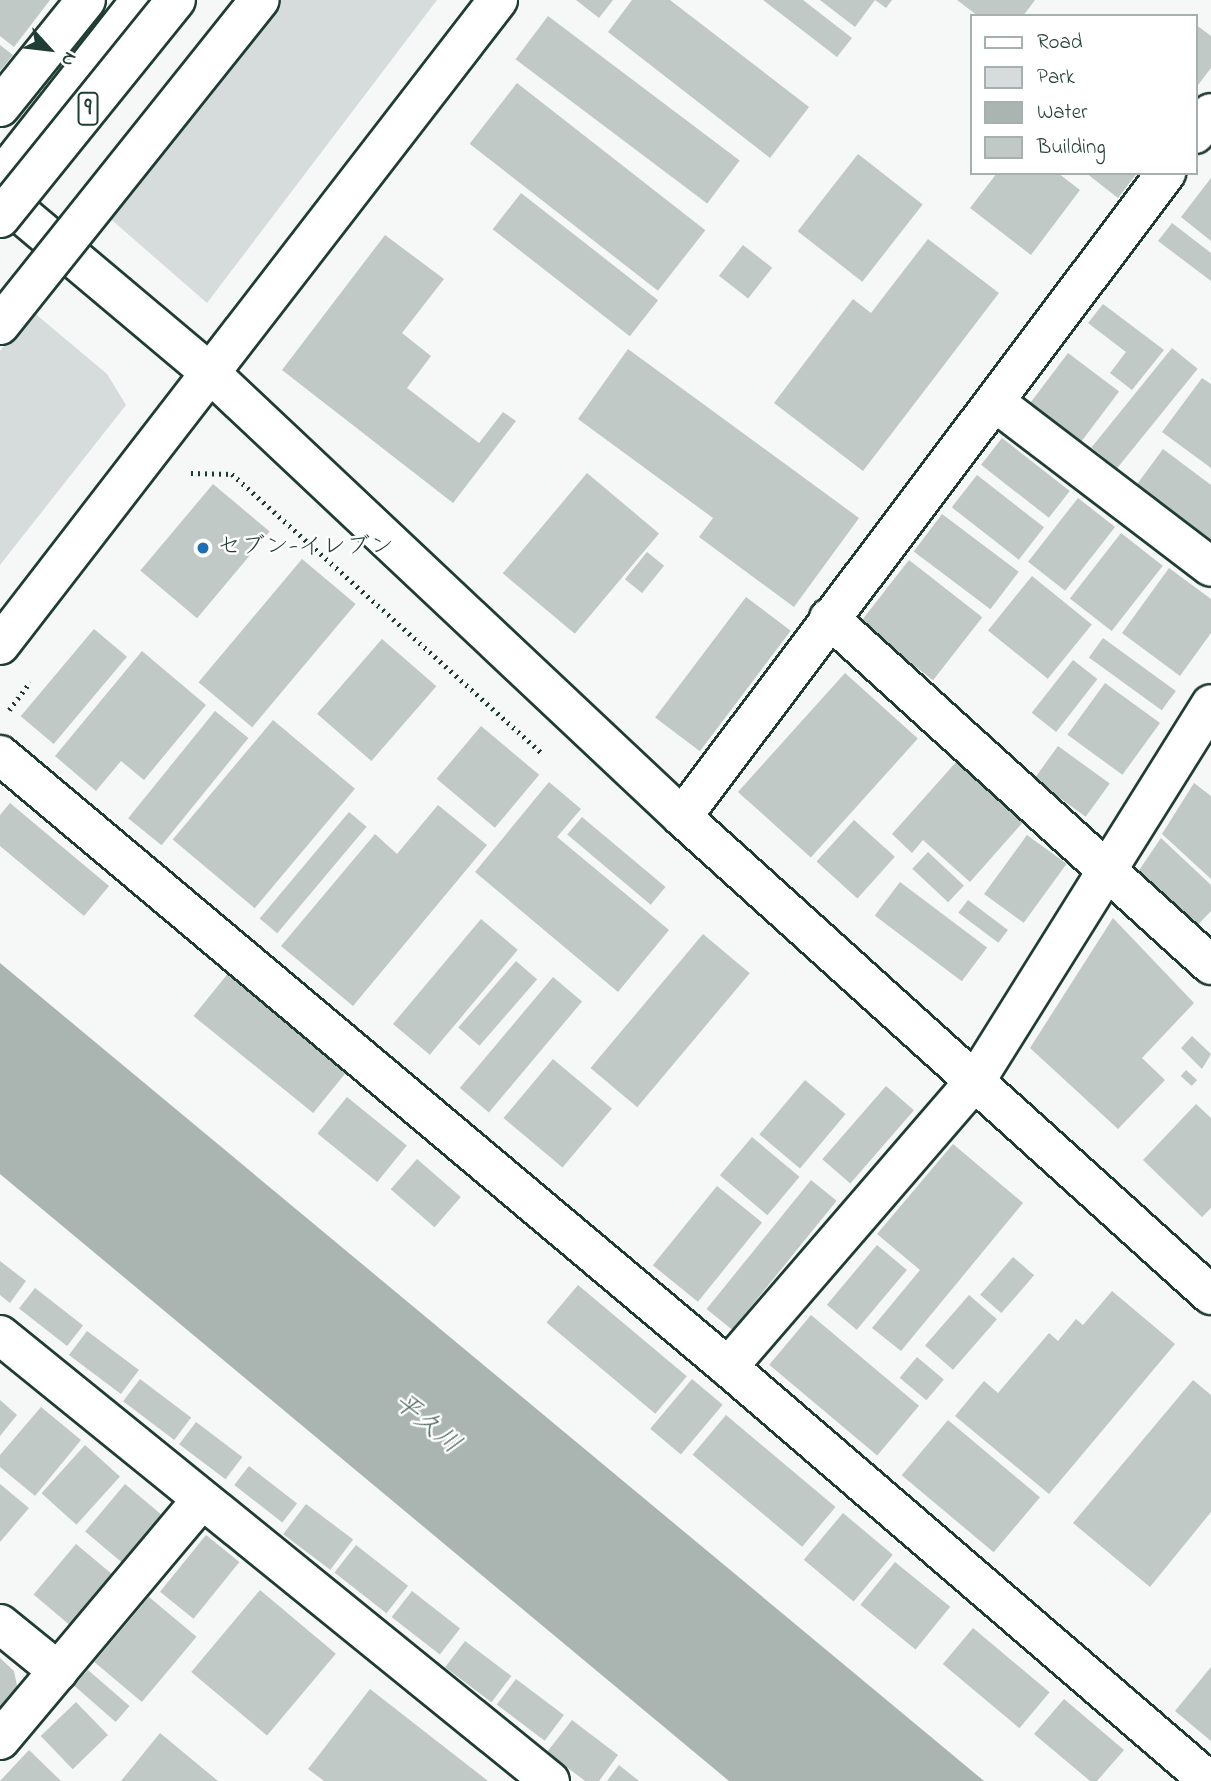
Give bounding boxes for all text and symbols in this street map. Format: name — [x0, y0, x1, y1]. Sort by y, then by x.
north arrow — [14, 14, 84, 84]
legend — [970, 14, 1197, 175]
text: Road — [1037, 28, 1083, 58]
text: N — [53, 47, 83, 71]
text: Park — [1037, 63, 1075, 93]
road number: 9 — [78, 90, 98, 128]
text: Water — [1037, 98, 1088, 128]
text: Building — [1037, 133, 1106, 163]
place label: セブン-イレブン — [217, 534, 394, 562]
marker: セブン-イレブン — [195, 540, 211, 556]
water label: 平久川 — [386, 1388, 466, 1462]

